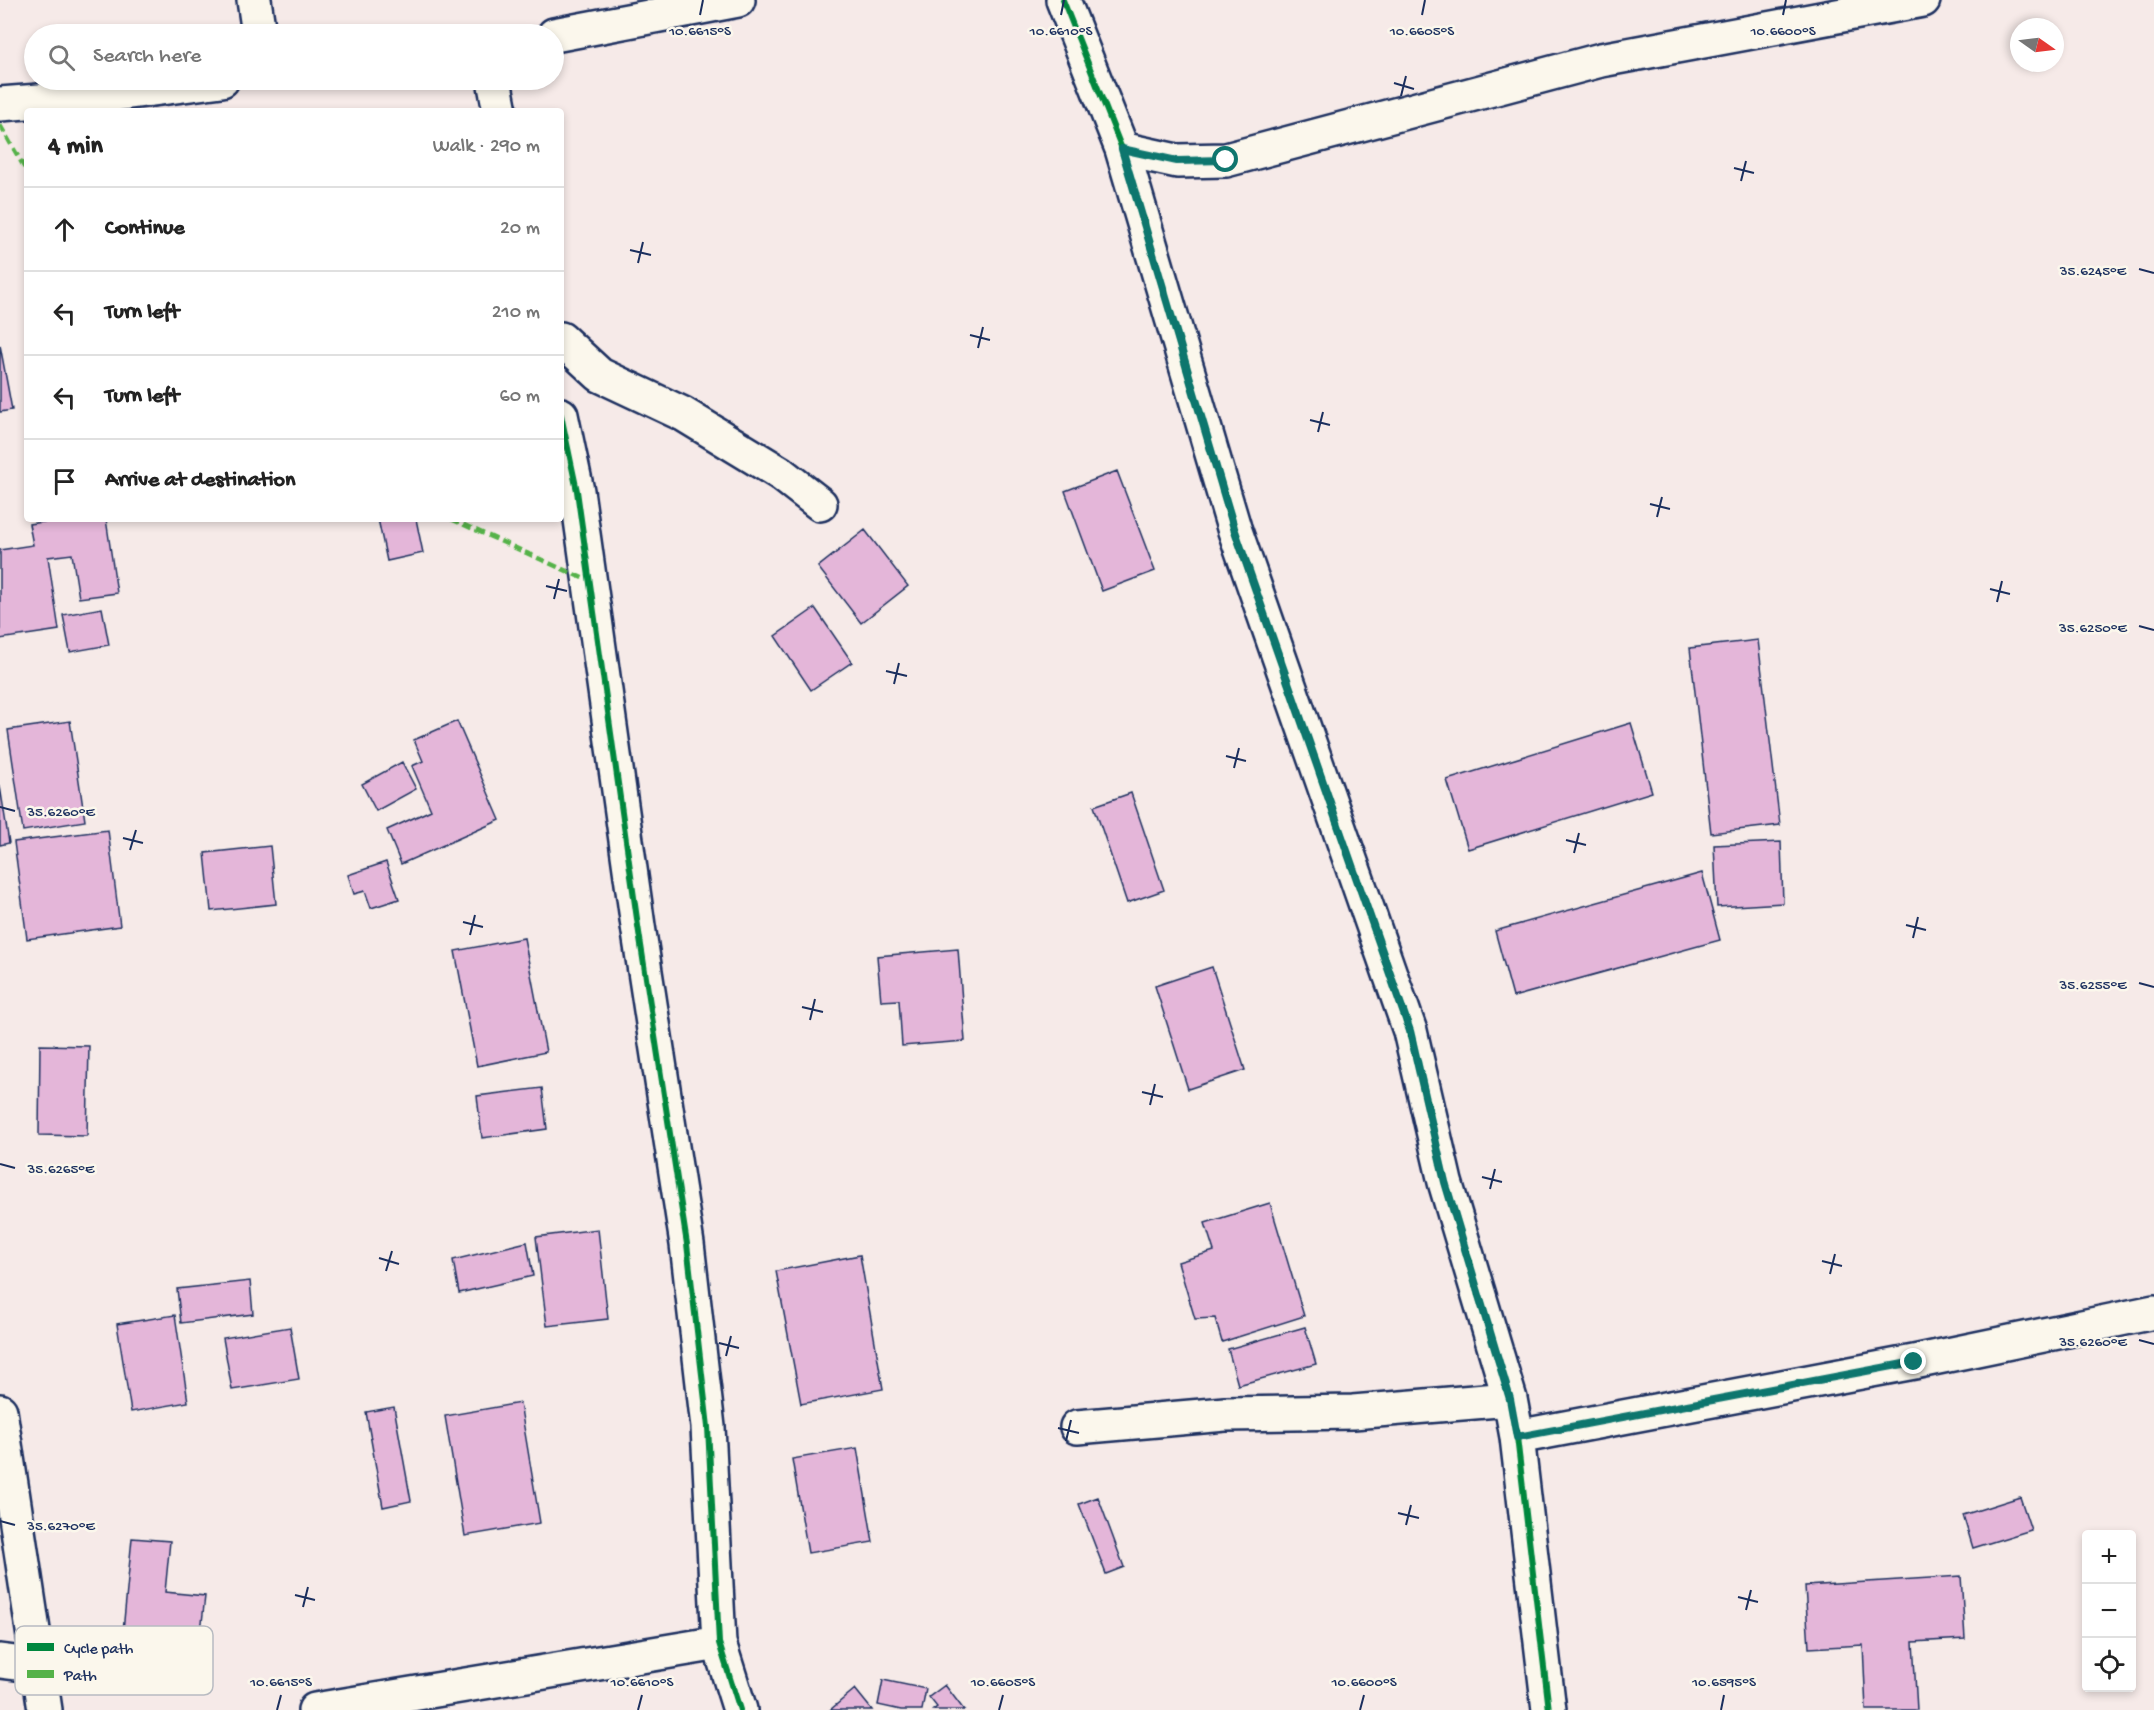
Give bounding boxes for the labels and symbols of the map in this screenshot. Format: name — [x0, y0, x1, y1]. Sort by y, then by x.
north arrow — [2010, 18, 2064, 72]
text: 10.6615°S — [668, 23, 731, 41]
text: 10.6610°S — [1029, 23, 1092, 41]
text: 10.6605°S — [1389, 23, 1454, 41]
text: 10.6600°S — [1749, 23, 1816, 41]
route start — [1212, 146, 1238, 172]
text: 35.6245°E — [2059, 263, 2127, 281]
text: 35.6250°E — [2058, 620, 2128, 638]
text: 35.6260°E — [26, 804, 95, 822]
text: 35.6255°E — [2058, 977, 2127, 995]
text: 35.6265°E — [27, 1161, 95, 1179]
text: 35.6260°E — [2058, 1334, 2127, 1352]
route end — [1900, 1348, 1926, 1374]
text: 35.6270°E — [26, 1518, 96, 1536]
legend — [15, 1626, 213, 1695]
text: Cycle path — [64, 1641, 134, 1660]
text: Path — [63, 1668, 97, 1687]
text: 10.6615°S — [249, 1674, 312, 1692]
text: 10.6610°S — [610, 1674, 673, 1692]
text: 10.6605°S — [970, 1674, 1035, 1692]
text: 10.6600°S — [1330, 1674, 1397, 1692]
text: 10.6595°S — [1691, 1674, 1756, 1692]

